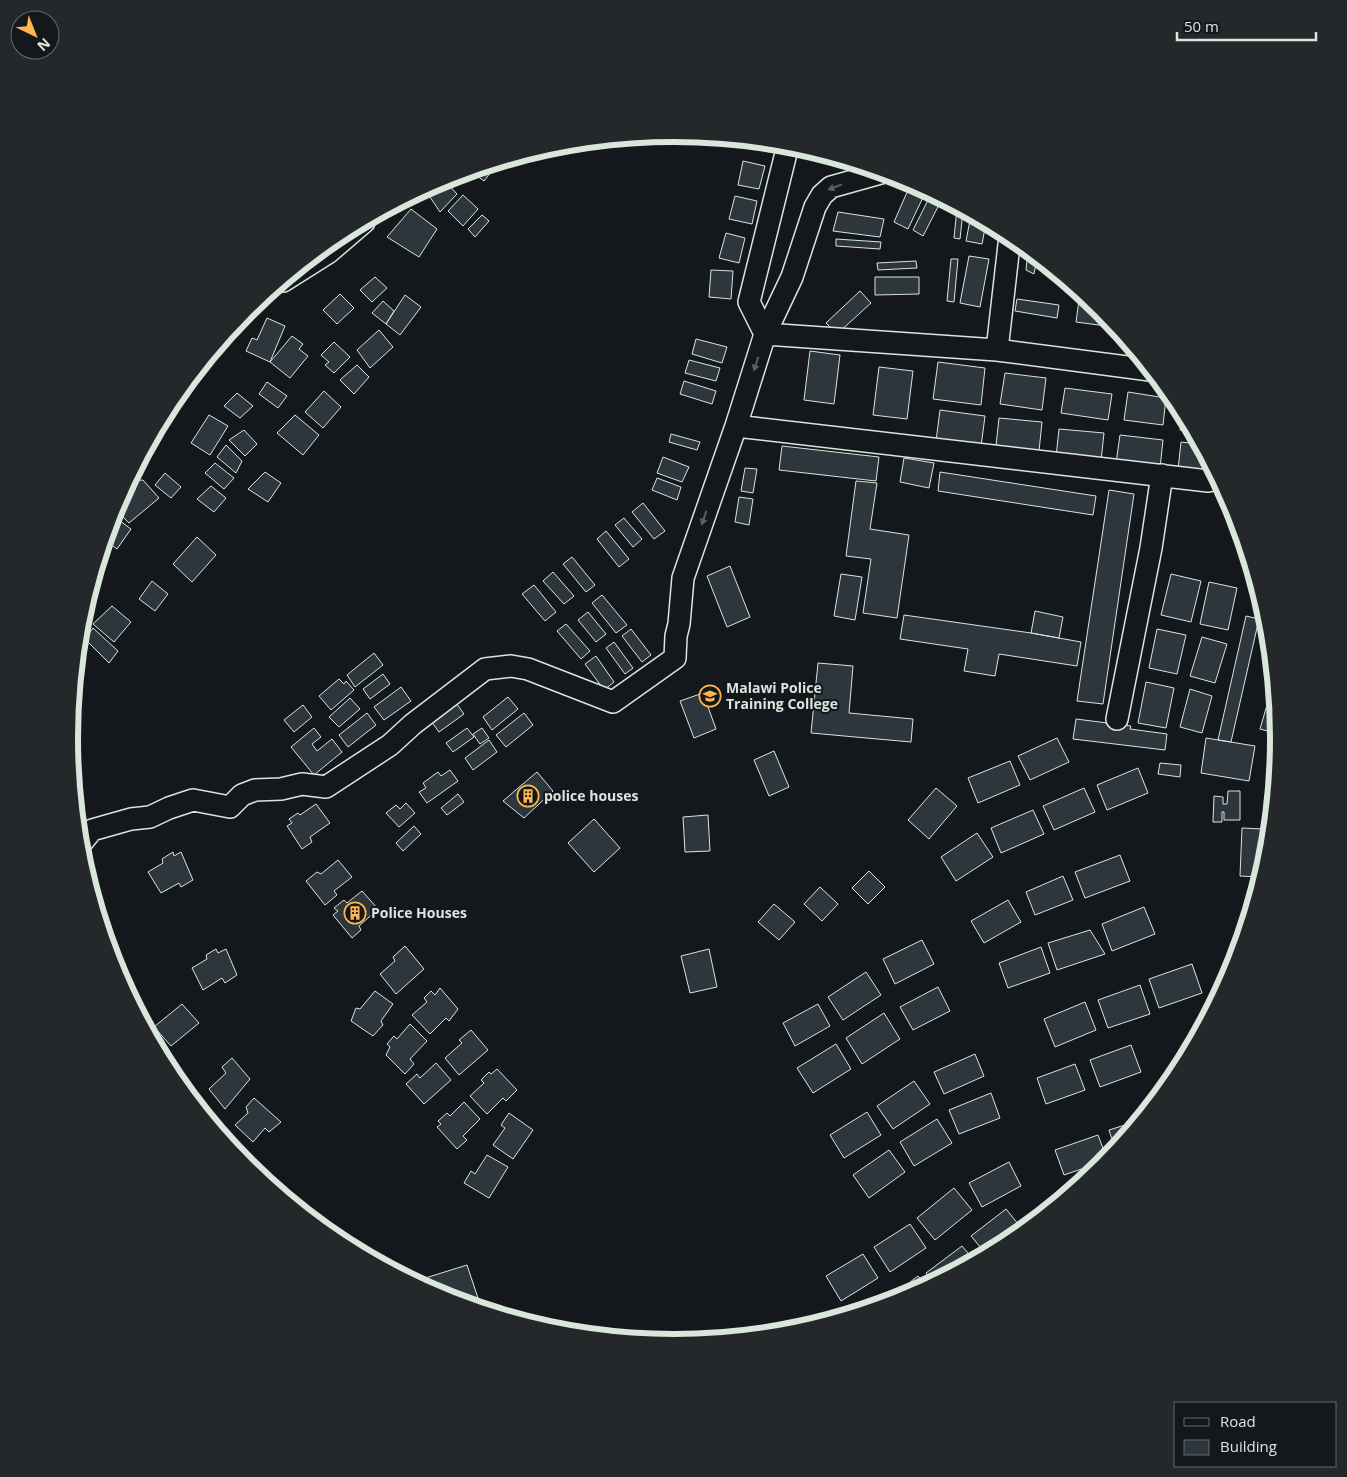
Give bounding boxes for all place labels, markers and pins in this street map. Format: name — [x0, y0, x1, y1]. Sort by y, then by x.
place label: Malawi Police Training College — [726, 678, 838, 713]
school or university icon: Malawi Police Training College — [698, 684, 722, 708]
building icon: police houses — [516, 784, 540, 808]
place label: police houses — [544, 786, 638, 805]
building icon: Police Houses — [343, 901, 367, 925]
place label: Police Houses — [371, 903, 467, 922]

